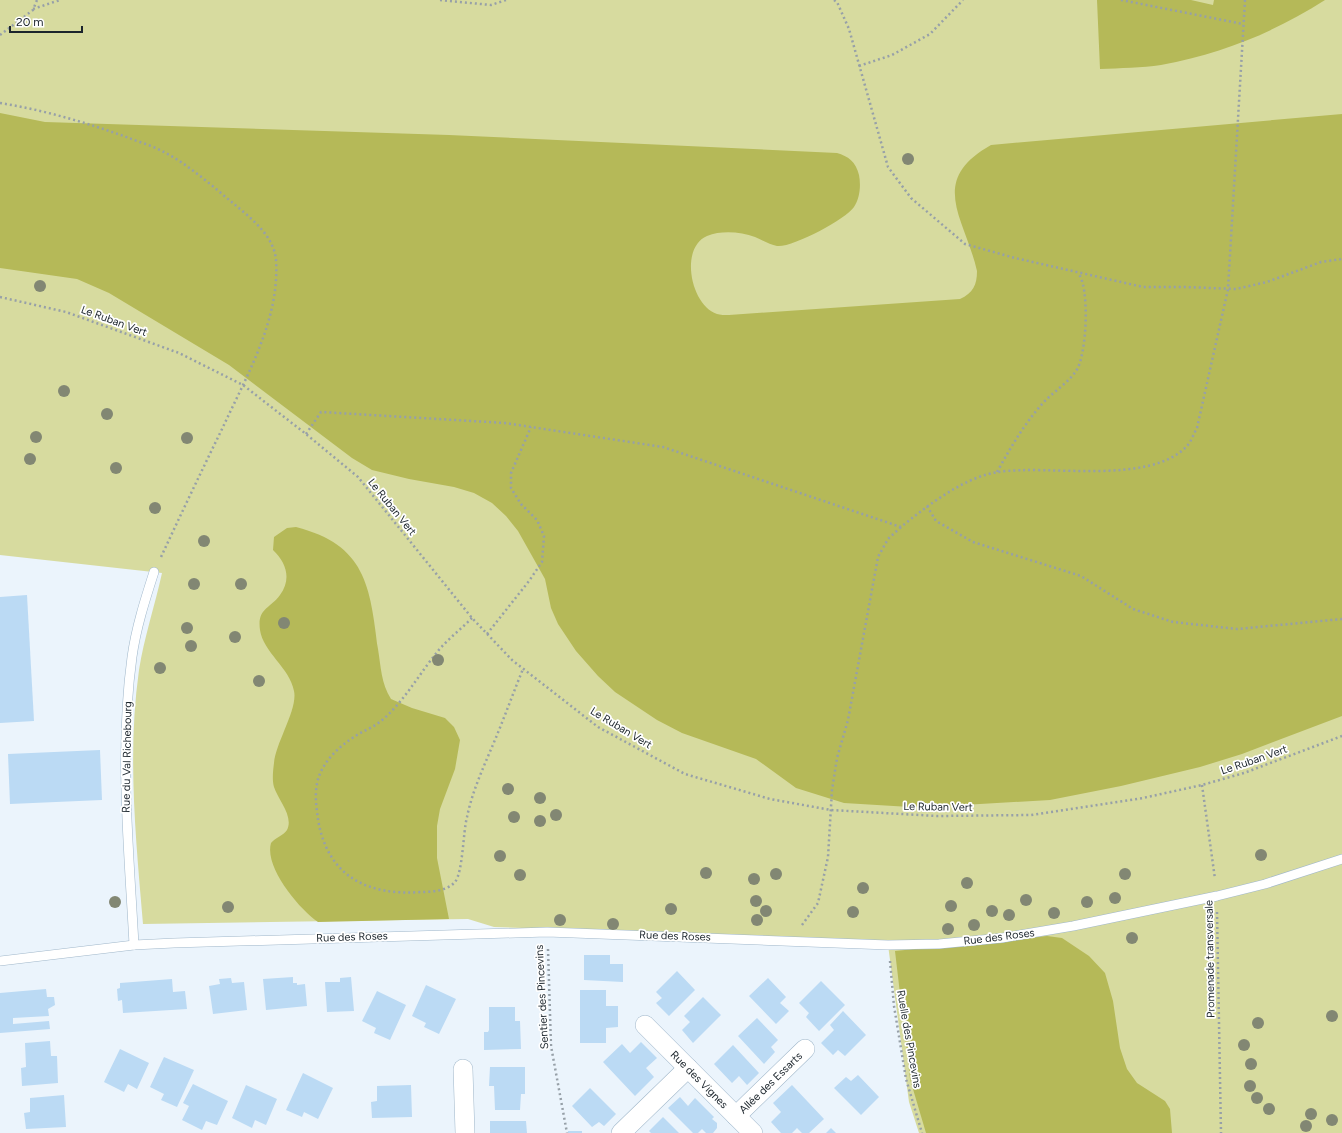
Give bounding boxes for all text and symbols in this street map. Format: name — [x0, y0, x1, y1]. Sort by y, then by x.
scale bar — [10, 8, 82, 34]
text: 20 m — [16, 15, 44, 29]
street label: Le Ruban Vert — [79, 303, 149, 339]
street label: Le Ruban Vert — [365, 476, 419, 538]
street label: Rue du Val Richebourg — [120, 701, 134, 813]
street label: Le Ruban Vert — [588, 705, 654, 751]
street label: Le Ruban Vert — [1219, 743, 1289, 777]
street label: Le Ruban Vert — [903, 800, 973, 814]
street label: Promenade transversale — [1202, 900, 1218, 1018]
street label: Rue des Roses — [963, 926, 1035, 948]
street label: Rue des Roses — [639, 928, 711, 944]
street label: Rue des Roses — [316, 929, 388, 945]
street label: Sentier des Pincevins — [533, 944, 551, 1050]
street label: Ruelle des Pincevins — [894, 989, 924, 1089]
street label: Rue des Vignes — [668, 1048, 731, 1111]
street label: Allée des Essarts — [736, 1049, 805, 1116]

